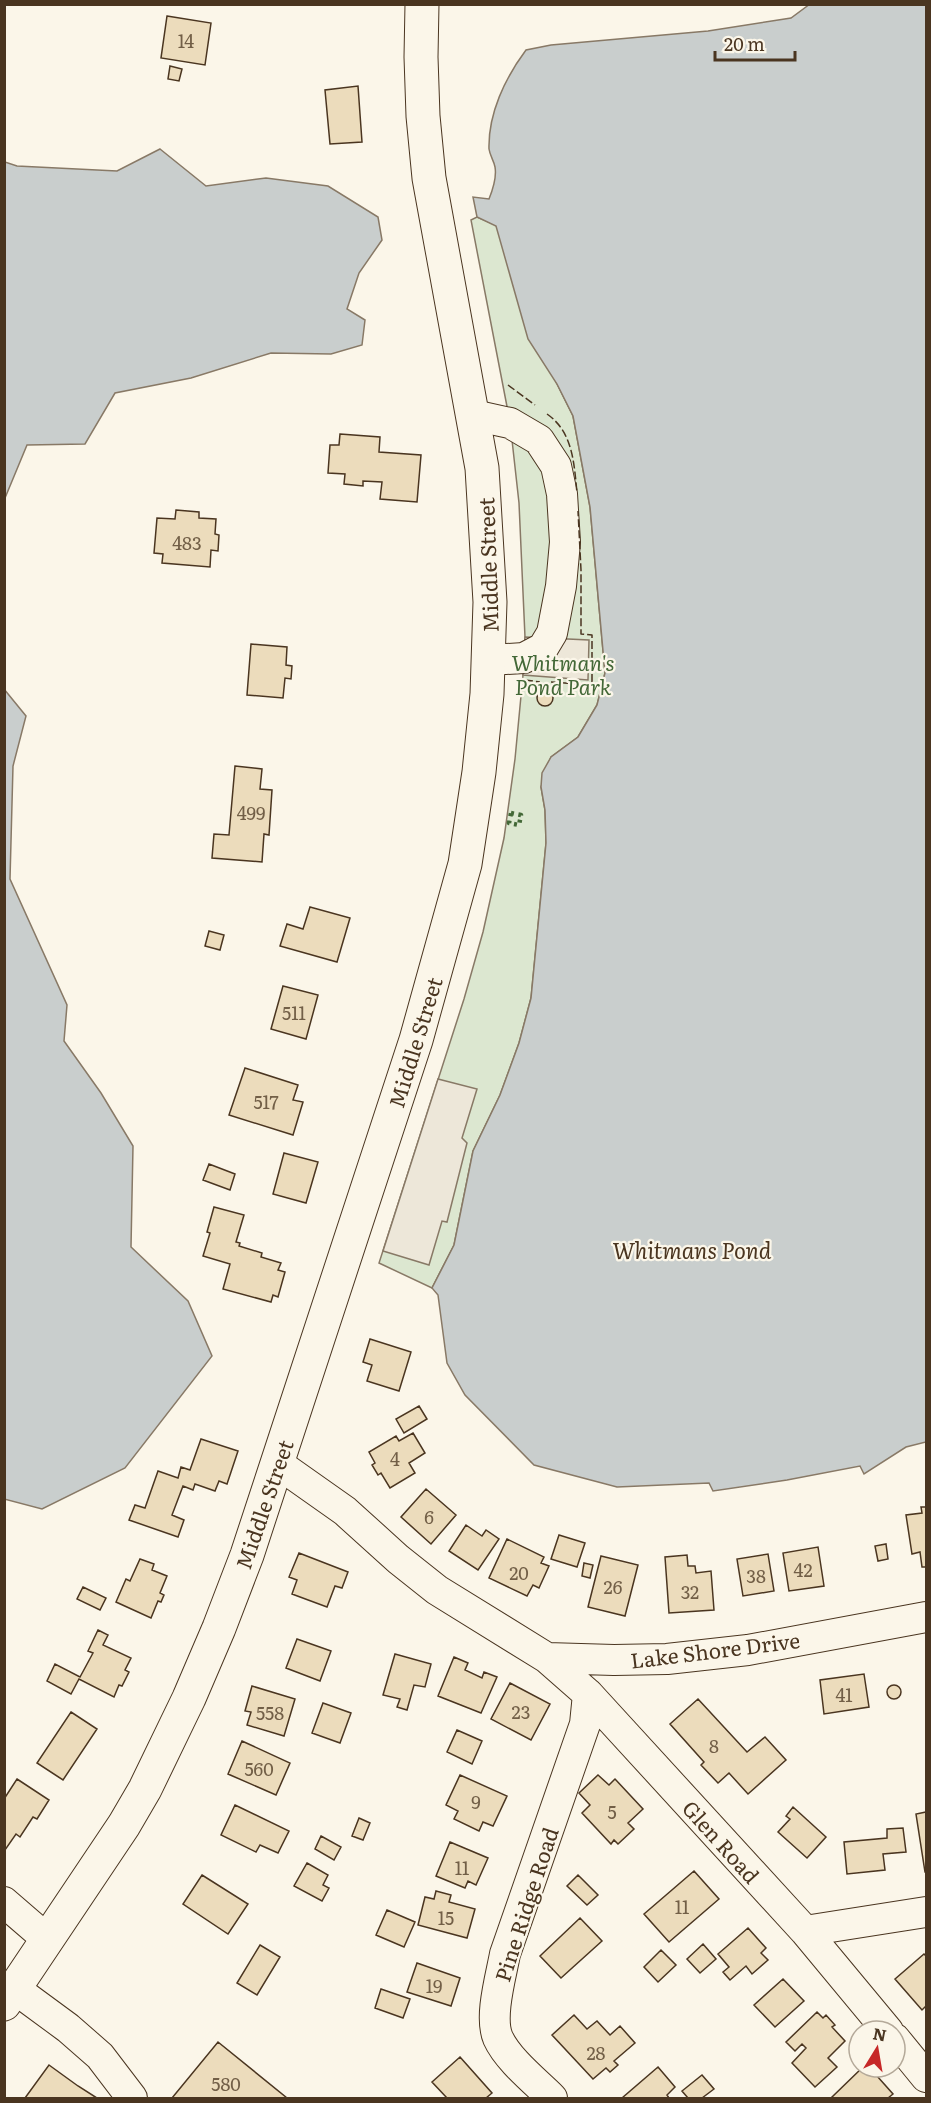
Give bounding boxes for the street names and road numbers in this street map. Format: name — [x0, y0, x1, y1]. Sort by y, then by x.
street label: Middle Street — [469, 496, 505, 633]
street label: Middle Street — [379, 972, 449, 1111]
street label: Middle Street — [226, 1434, 300, 1573]
street label: Lake Shore Drive — [628, 1623, 802, 1675]
street label: Glen Road — [676, 1793, 768, 1890]
street label: Pine Ridge Road — [485, 1823, 565, 1985]

